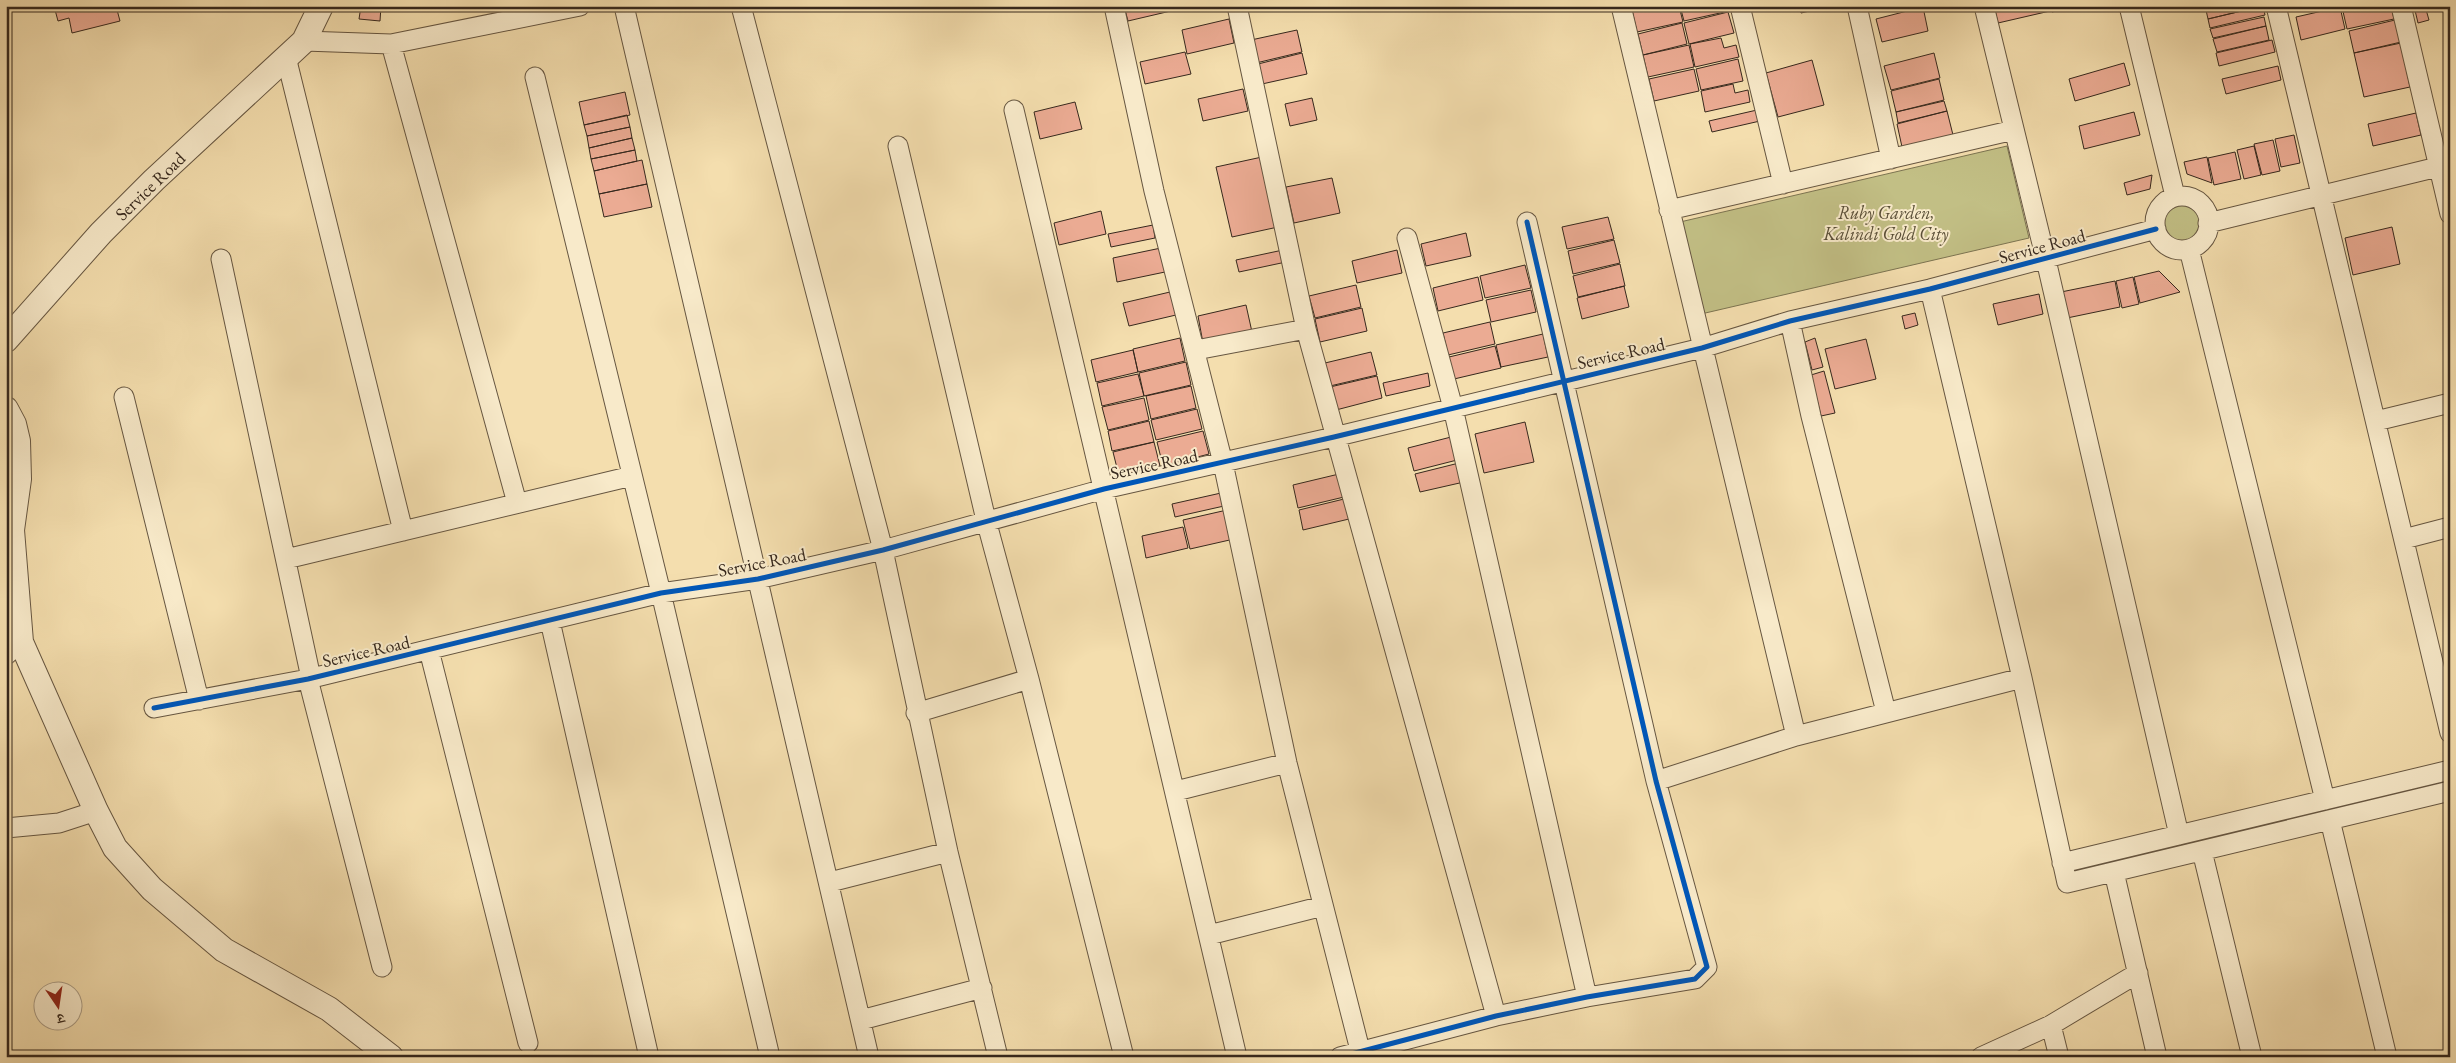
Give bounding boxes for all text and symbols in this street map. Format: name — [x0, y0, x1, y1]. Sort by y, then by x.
street label: Service Road — [110, 146, 191, 225]
park label: Ruby Garden, Kalindi Gold City — [1823, 201, 1949, 246]
street label: Service Road — [1996, 223, 2089, 269]
street label: Service Road — [1575, 332, 1668, 374]
street label: Service Road — [1108, 443, 1201, 484]
street label: Service Road — [716, 542, 809, 582]
street label: Service Road — [320, 630, 413, 672]
north arrow — [32, 980, 82, 1030]
text: उ — [55, 1009, 67, 1028]

